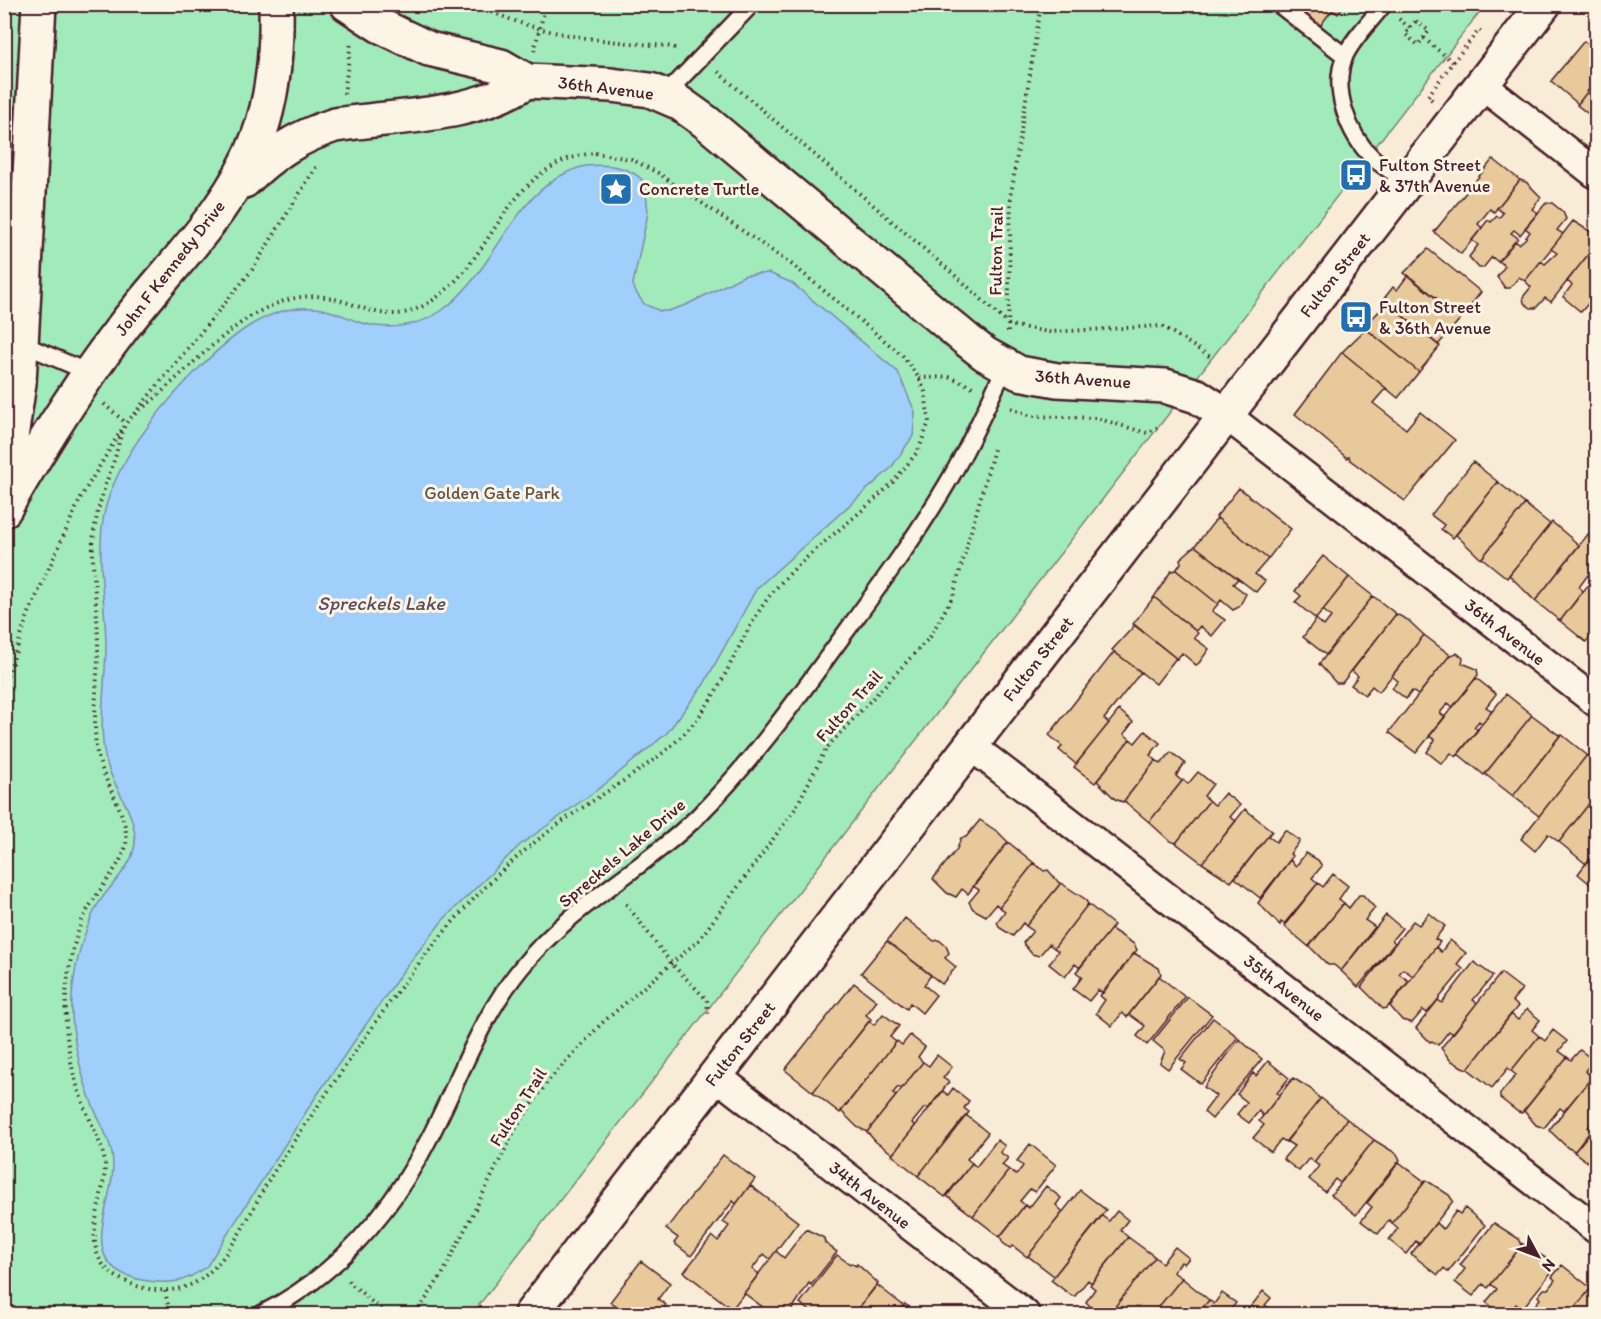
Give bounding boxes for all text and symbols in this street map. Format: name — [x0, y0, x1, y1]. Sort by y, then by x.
street label: 36th Avenue — [557, 71, 655, 105]
place label: Fulton Street & 37th Avenue — [1379, 154, 1491, 197]
bus stop icon: Fulton Street & 37th Avenue — [1338, 157, 1374, 193]
place icon: Concrete Turtle — [598, 171, 634, 207]
place label: Concrete Turtle — [639, 178, 759, 200]
street label: John F Kennedy Drive — [110, 196, 230, 340]
street label: Fulton Trail — [984, 206, 1008, 296]
street label: Fulton Street — [1295, 228, 1375, 322]
place label: Fulton Street & 36th Avenue — [1379, 296, 1491, 339]
bus stop icon: Fulton Street & 36th Avenue — [1338, 299, 1374, 335]
street label: 36th Avenue — [1034, 365, 1132, 393]
park label: Golden Gate Park — [424, 482, 560, 504]
water label: Spreckels Lake — [317, 591, 446, 615]
street label: 36th Avenue — [1460, 594, 1550, 670]
street label: Fulton Street — [998, 612, 1078, 706]
street label: Fulton Trail — [811, 665, 887, 747]
street label: Spreckels Lake Drive — [554, 794, 690, 912]
street label: 35th Avenue — [1239, 950, 1329, 1026]
street label: Fulton Street — [700, 997, 780, 1091]
street label: Fulton Trail — [484, 1064, 552, 1150]
street label: 34th Avenue — [825, 1156, 915, 1234]
north arrow — [1508, 1226, 1568, 1286]
text: N — [1538, 1255, 1560, 1276]

